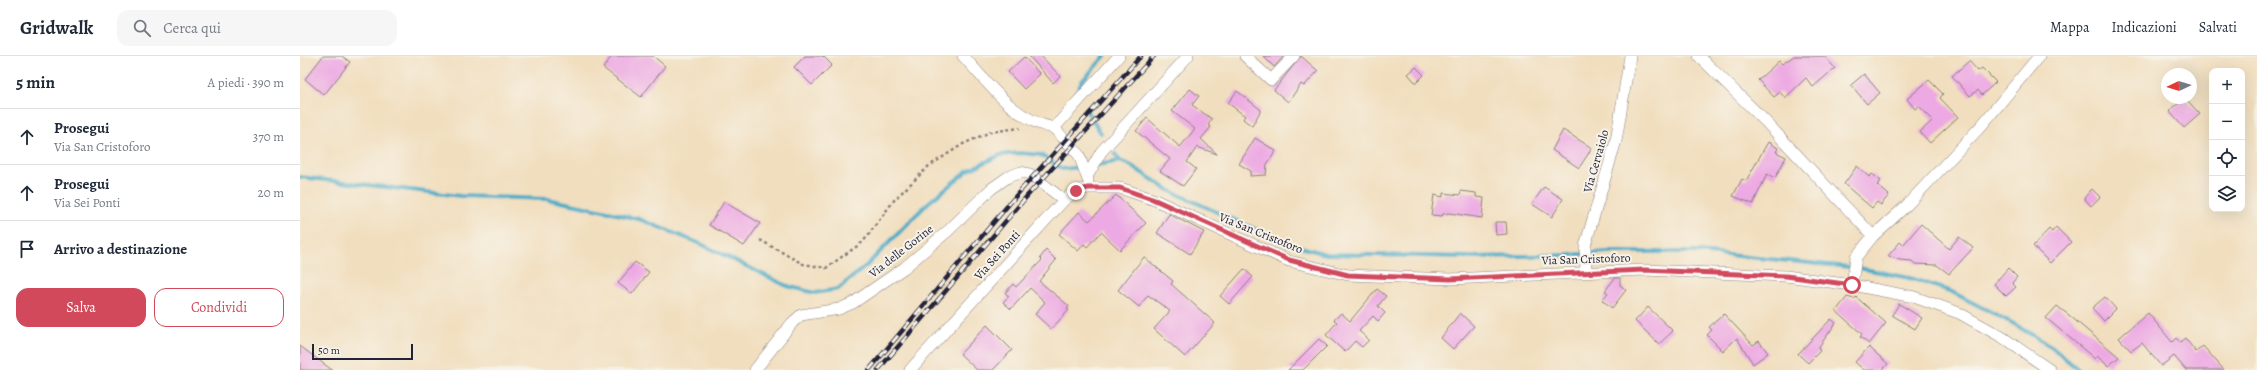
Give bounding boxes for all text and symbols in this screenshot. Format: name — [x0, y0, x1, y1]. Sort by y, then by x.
search box — [117, 10, 397, 46]
text: Gridwalk — [20, 15, 93, 41]
icon: search — [131, 17, 153, 39]
text: Cerca qui — [163, 18, 221, 38]
text: Mappa — [2050, 18, 2089, 37]
text: Indicazioni — [2111, 18, 2177, 37]
text: Salvati — [2199, 18, 2237, 37]
north arrow — [2161, 68, 2197, 104]
map controls — [2209, 68, 2245, 212]
button: + — [2209, 68, 2245, 104]
text: 5 min — [16, 71, 55, 94]
text: A piedi · 390 m — [207, 74, 284, 91]
button: − — [2209, 104, 2245, 140]
text: Prosegui — [54, 118, 110, 138]
icon: ahead — [16, 126, 38, 148]
text: 370 m — [253, 128, 284, 145]
street label: Via Cervaiolo — [1579, 128, 1613, 195]
text: Via San Cristoforo — [54, 138, 150, 155]
button: locate — [2209, 140, 2245, 176]
text: Prosegui — [54, 174, 110, 194]
button: layers — [2209, 176, 2245, 212]
icon: ahead — [16, 182, 38, 204]
route end — [1067, 182, 1085, 200]
text: 20 m — [258, 184, 284, 201]
text: Via Sei Ponti — [54, 194, 121, 211]
street label: Via San Cristoforo — [1216, 209, 1305, 257]
street label: Via delle Gorine — [865, 221, 936, 282]
street label: Via Sei Ponti — [970, 227, 1023, 284]
icon: arrive — [16, 238, 38, 260]
text: Arrivo a destinazione — [54, 239, 187, 259]
street label: Via San Cristoforo — [1540, 249, 1631, 269]
route start — [1843, 276, 1861, 294]
button: Salva — [16, 288, 146, 327]
button: Condividi — [154, 288, 284, 327]
scale bar — [312, 342, 413, 361]
text: 50 m — [318, 343, 340, 358]

